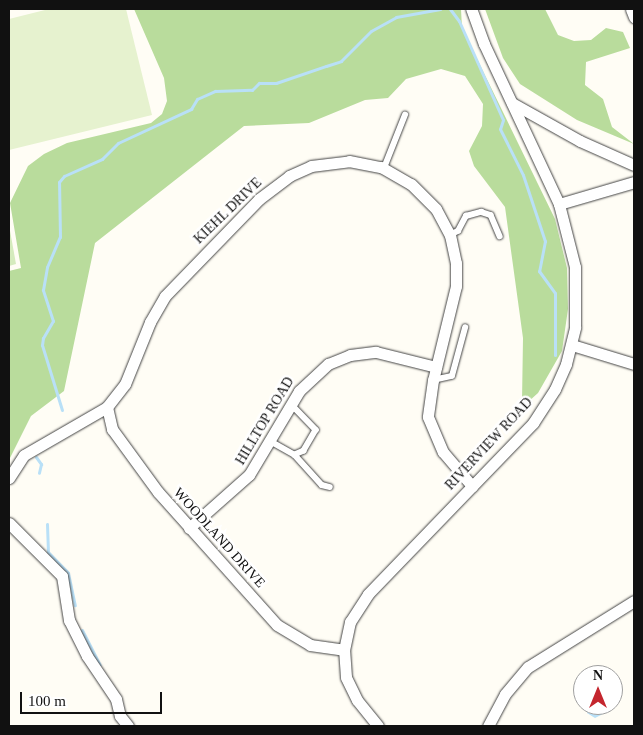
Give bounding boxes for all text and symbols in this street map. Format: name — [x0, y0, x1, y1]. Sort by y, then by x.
street label: KIEHL DRIVE — [190, 174, 266, 248]
street label: HILLTOP ROAD — [232, 374, 298, 468]
street label: RIVERVIEW ROAD — [442, 394, 536, 494]
street label: WOODLAND DRIVE — [170, 485, 268, 591]
north arrow — [573, 665, 623, 715]
text: N — [593, 668, 603, 683]
scale bar — [22, 682, 165, 714]
text: 100 m — [28, 693, 66, 709]

